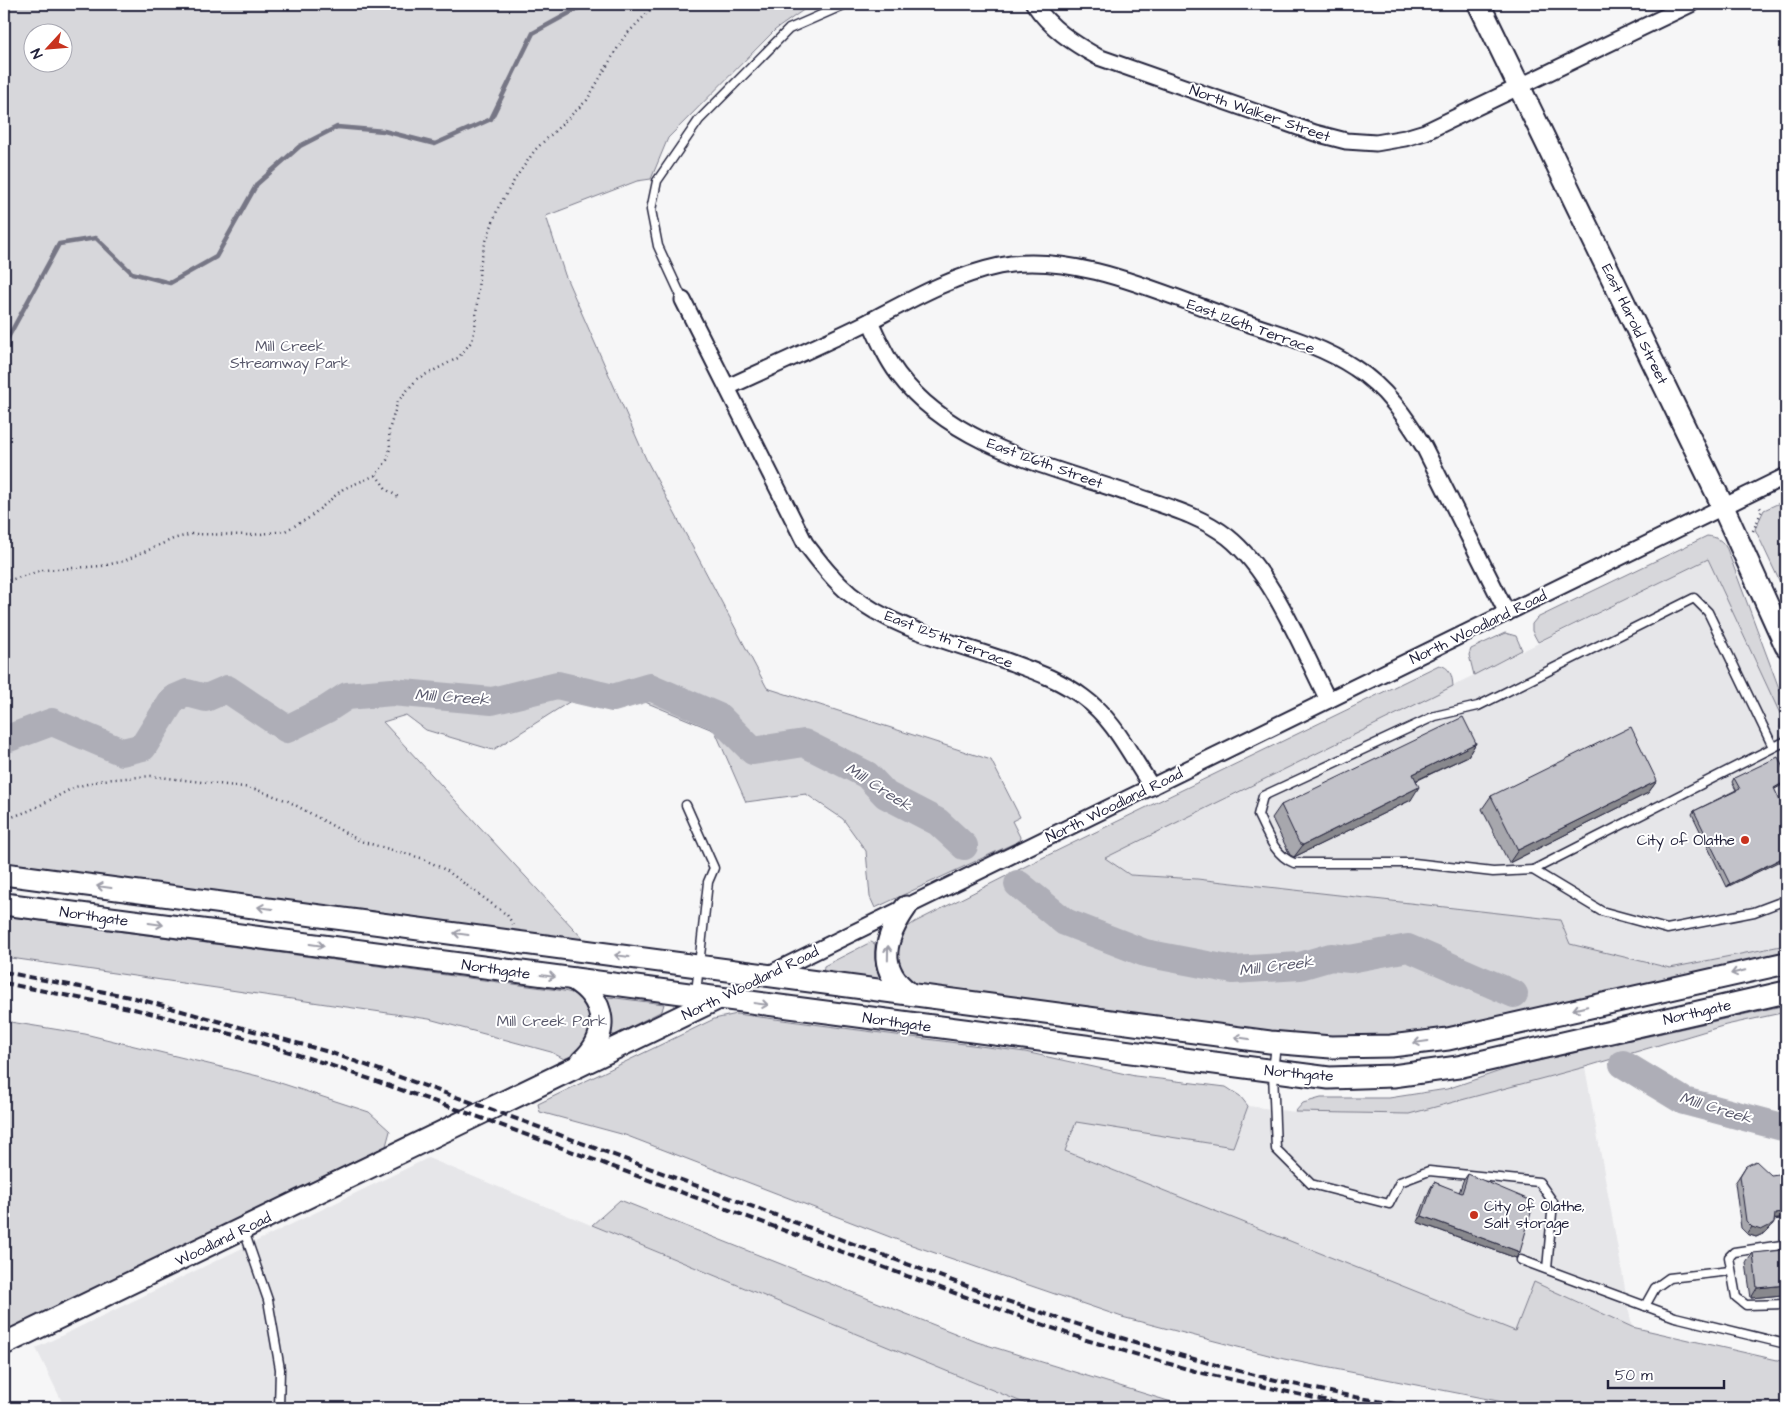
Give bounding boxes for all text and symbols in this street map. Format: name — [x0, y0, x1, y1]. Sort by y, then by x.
north arrow — [22, 22, 72, 72]
text: N — [26, 45, 48, 62]
street label: North Walker Street — [1187, 80, 1333, 147]
street label: East Harold Street — [1596, 260, 1673, 388]
street label: East 126th Terrace — [1184, 294, 1318, 359]
park label: Mill Creek Streamway Park — [230, 336, 350, 375]
street label: East 126th Street — [984, 433, 1106, 494]
street label: North Woodland Road — [1406, 585, 1550, 670]
street label: East 125th Terrace — [882, 605, 1016, 674]
water label: Mill Creek — [414, 683, 491, 711]
water label: Mill Creek — [841, 757, 917, 817]
street label: North Woodland Road — [1042, 763, 1186, 848]
place label: City of Olathe — [1637, 830, 1735, 852]
marker: City of Olathe — [1739, 834, 1751, 846]
one-way arrow — [96, 882, 112, 892]
street label: Northgate — [58, 901, 130, 933]
one-way arrow — [257, 903, 273, 913]
one-way arrow — [148, 919, 164, 929]
one-way arrow — [453, 929, 469, 939]
one-way arrow — [309, 940, 325, 950]
street label: North Woodland Road — [678, 941, 822, 1026]
one-way arrow — [883, 945, 892, 961]
one-way arrow — [614, 950, 630, 960]
water label: Mill Creek — [1238, 950, 1316, 981]
street label: Northgate — [460, 954, 532, 986]
one-way arrow — [1731, 968, 1747, 978]
one-way arrow — [539, 971, 555, 981]
street label: Northgate — [1661, 994, 1733, 1031]
one-way arrow — [753, 999, 769, 1009]
one-way arrow — [1572, 1004, 1588, 1014]
street label: Northgate — [861, 1007, 933, 1039]
park label: Mill Creek Park — [497, 1011, 607, 1032]
one-way arrow — [1234, 1033, 1250, 1043]
one-way arrow — [1413, 1037, 1429, 1047]
street label: Northgate — [1264, 1060, 1334, 1088]
water label: Mill Creek — [1677, 1087, 1756, 1130]
place label: City of Olathe, Salt storage — [1484, 1196, 1585, 1235]
street label: Woodland Road — [172, 1207, 275, 1272]
marker: City of Olathe, Salt storage — [1468, 1209, 1480, 1221]
scale bar — [1608, 1357, 1724, 1389]
text: 50 m — [1615, 1365, 1653, 1386]

